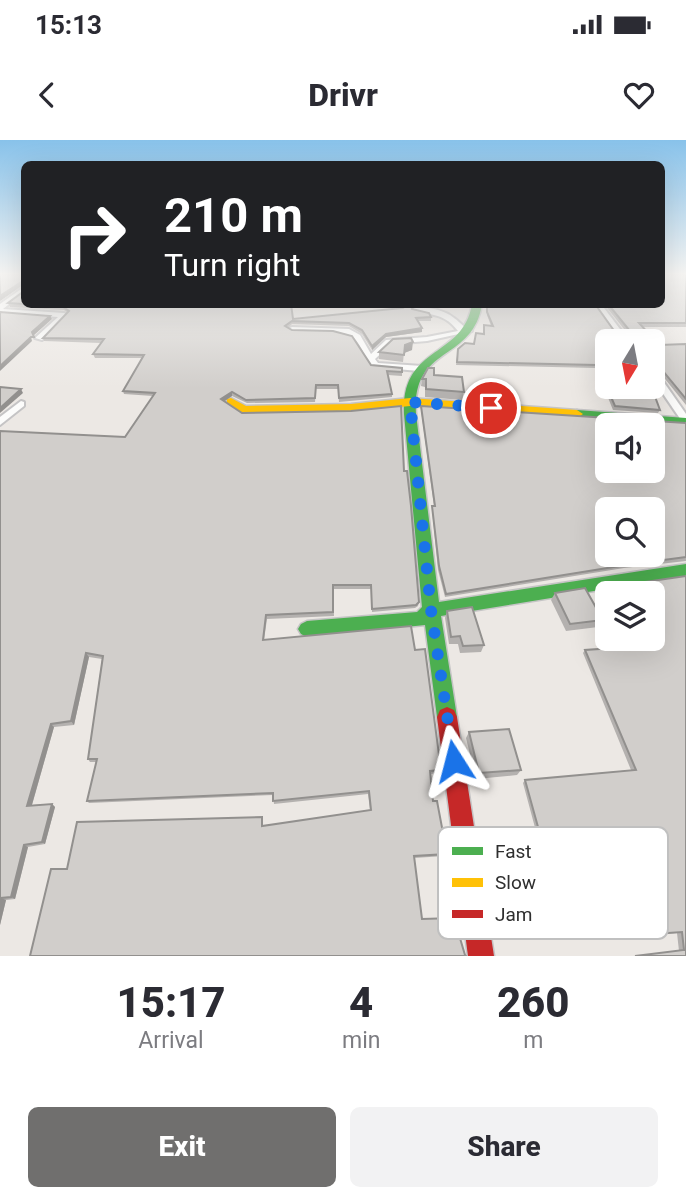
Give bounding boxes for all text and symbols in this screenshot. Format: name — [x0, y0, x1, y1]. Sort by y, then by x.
text: 15:13 — [35, 10, 102, 40]
icon: back — [28, 76, 66, 114]
text: Drivr — [308, 76, 378, 114]
icon: heart — [620, 76, 658, 114]
text: 210 m — [164, 187, 303, 244]
icon: right — [49, 189, 140, 280]
text: Turn right — [164, 246, 300, 284]
north arrow — [595, 329, 665, 399]
map controls — [595, 329, 665, 651]
pin — [461, 378, 521, 438]
icon: arrive — [472, 389, 510, 427]
button: sound — [595, 413, 665, 483]
button: search — [595, 497, 665, 567]
button: layers — [595, 581, 665, 651]
position arrow — [417, 724, 491, 798]
legend — [438, 827, 668, 939]
text: Fast — [495, 840, 532, 863]
text: Slow — [495, 871, 536, 894]
text: Jam — [495, 903, 532, 926]
text: 15:17 — [116, 978, 226, 1027]
text: 4 — [349, 978, 373, 1027]
text: 260 — [497, 978, 570, 1027]
text: Arrival — [138, 1027, 204, 1054]
text: min — [342, 1027, 380, 1054]
text: m — [523, 1027, 543, 1054]
button: Exit — [28, 1107, 336, 1187]
button: Share — [350, 1107, 658, 1187]

